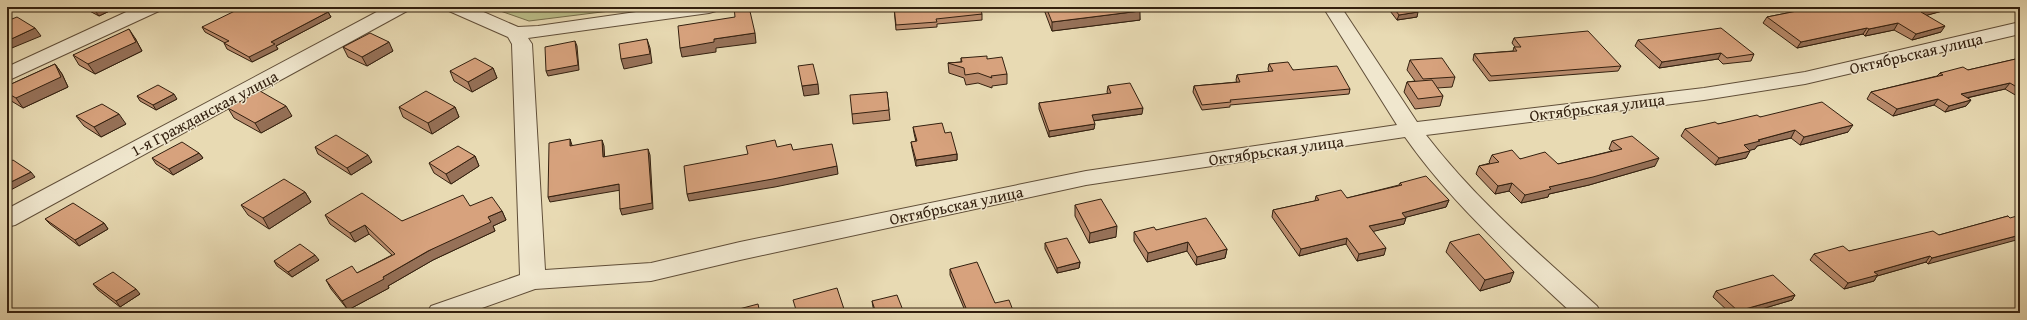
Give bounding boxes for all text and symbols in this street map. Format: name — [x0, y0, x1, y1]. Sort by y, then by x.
street label: Октябрьская улица — [1847, 26, 1985, 80]
street label: 1-я Гражданская улица — [126, 64, 282, 162]
street label: Октябрьская улица — [1528, 87, 1666, 127]
street label: Октябрьская улица — [1207, 129, 1345, 171]
street label: Октябрьская улица — [887, 179, 1025, 231]

